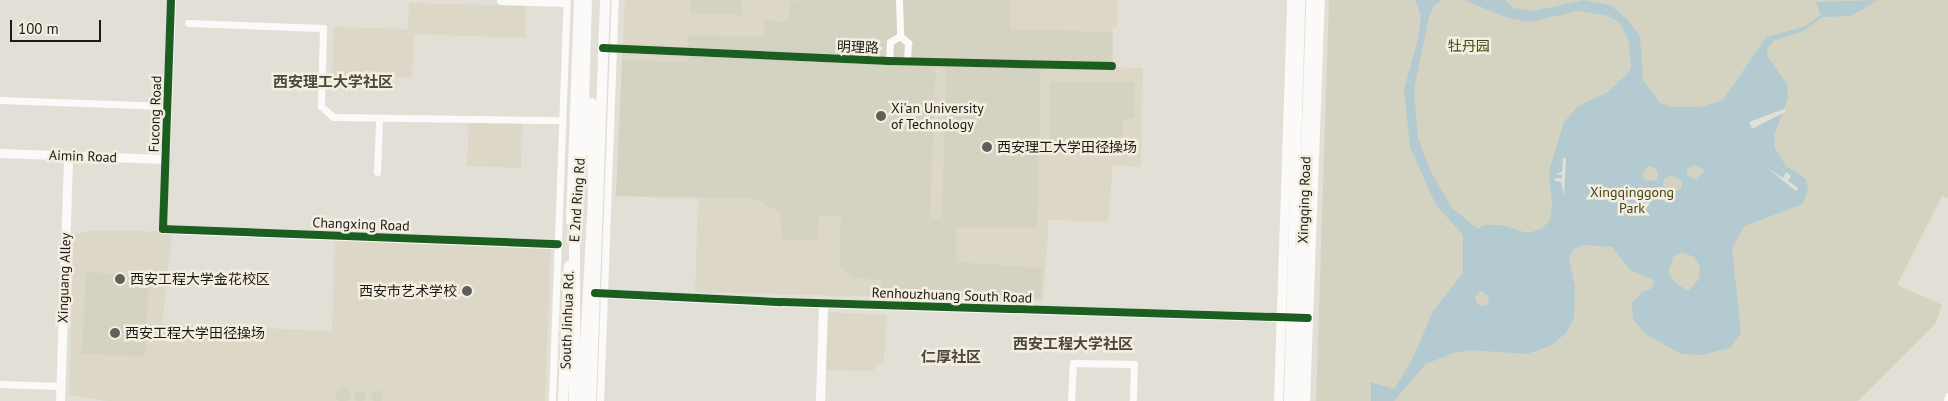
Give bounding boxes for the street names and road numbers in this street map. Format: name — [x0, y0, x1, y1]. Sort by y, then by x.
street label: 明理路 — [837, 38, 879, 56]
street label: Fucong Road — [145, 75, 165, 153]
street label: Aimin Road — [49, 146, 117, 166]
street label: Xingqing Road — [1294, 156, 1314, 244]
street label: E 2nd Ring Rd — [566, 157, 588, 243]
street label: Changxing Road — [312, 214, 410, 234]
street label: Xinguang Alley — [54, 232, 74, 324]
street label: South Jinhua Rd. — [557, 270, 577, 370]
street label: Renhouzhuang South Road — [871, 284, 1033, 306]

